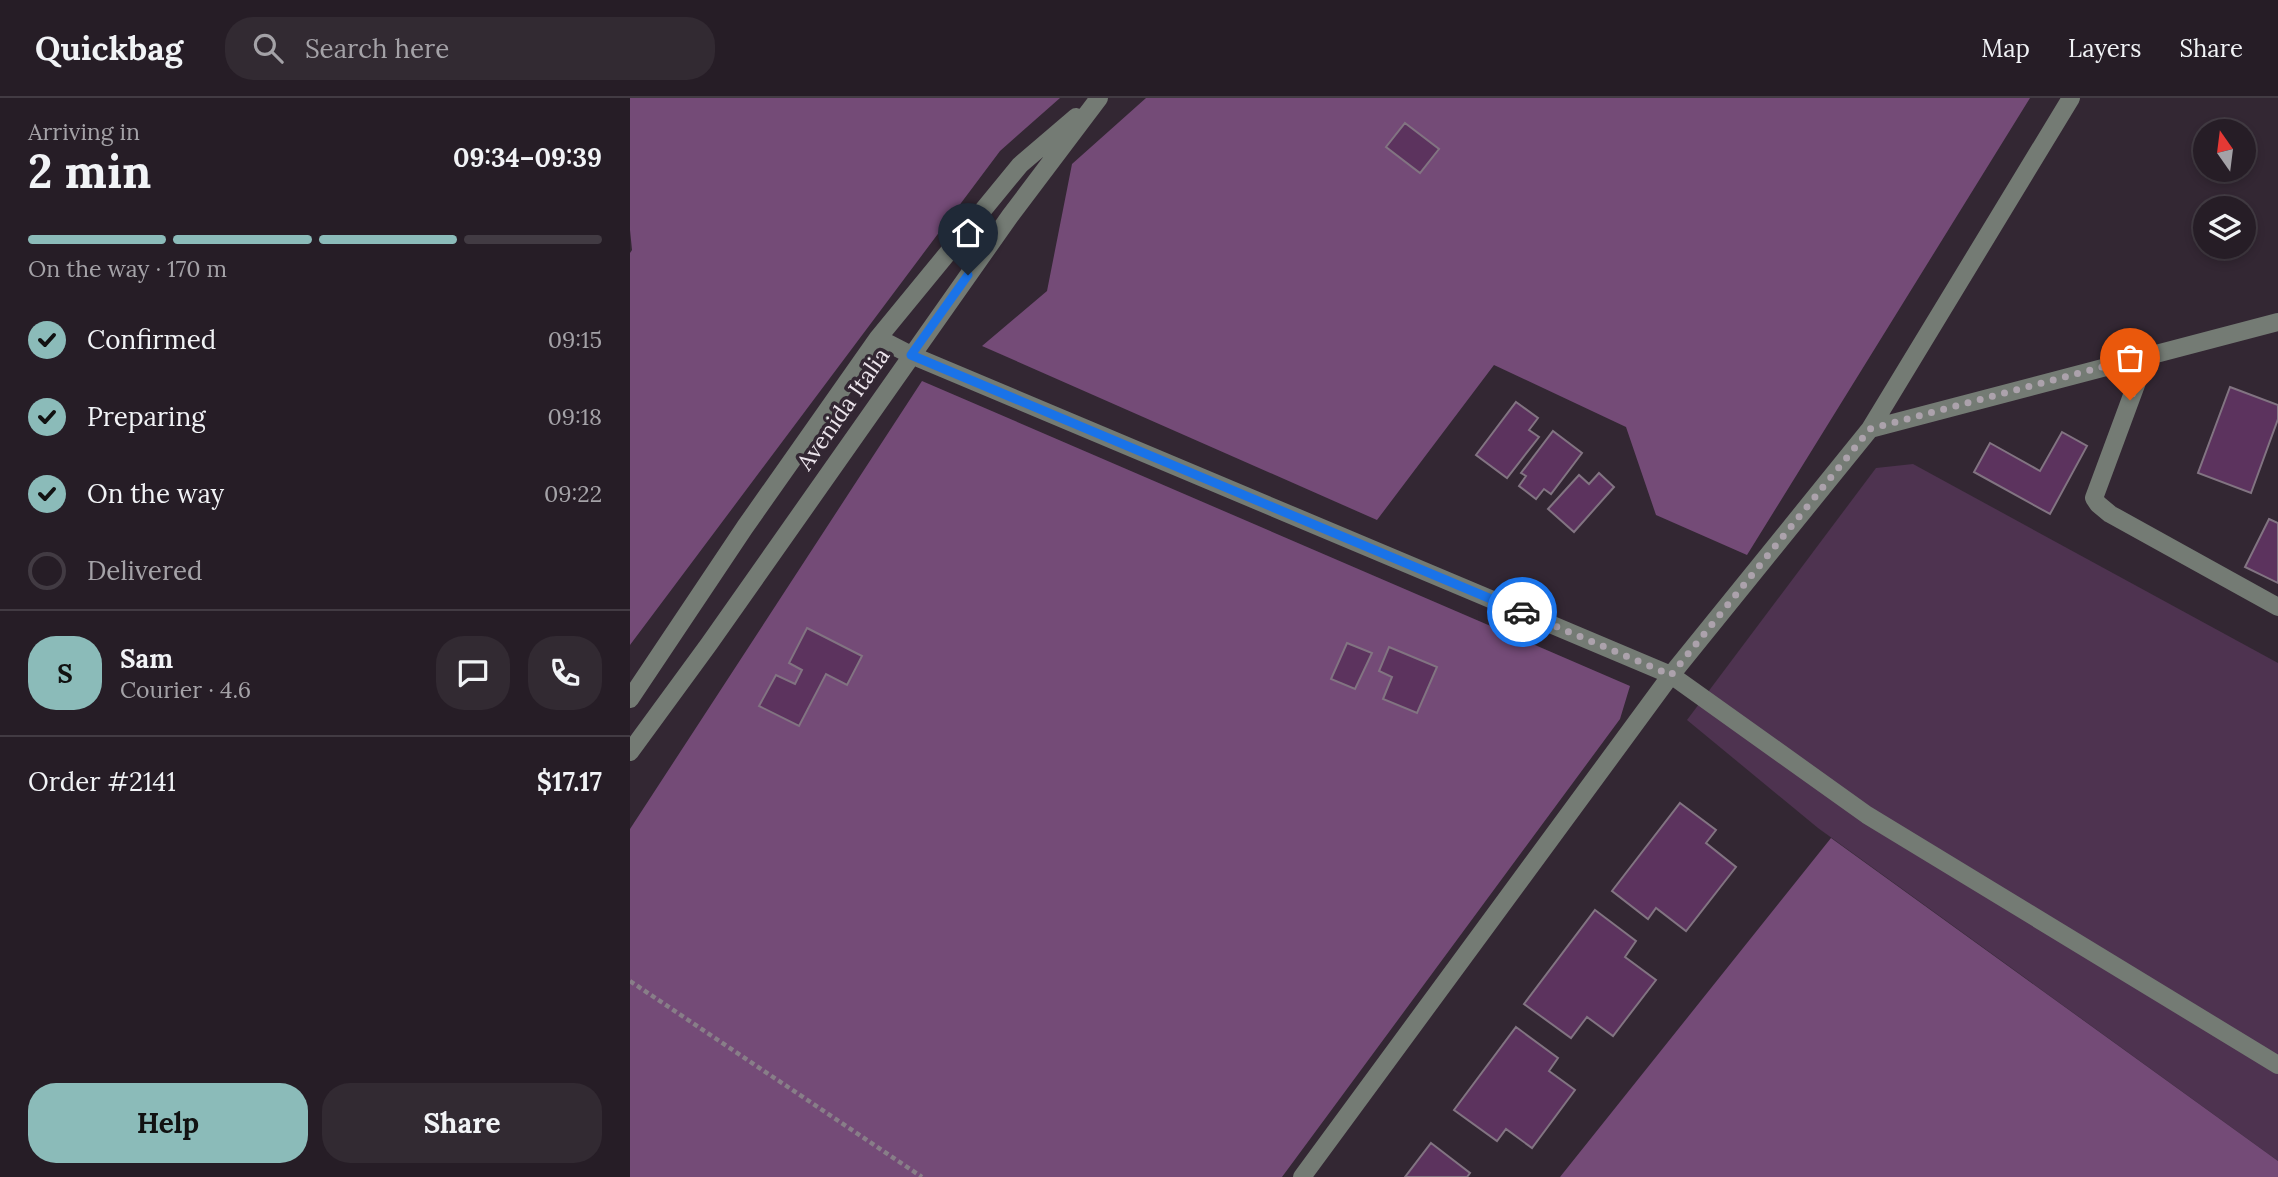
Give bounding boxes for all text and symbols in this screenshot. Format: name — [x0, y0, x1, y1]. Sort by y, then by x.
search box — [225, 17, 715, 80]
text: Quickbag — [35, 27, 183, 69]
icon: search — [249, 29, 287, 67]
text: Search here — [305, 32, 449, 65]
text: Map — [1981, 33, 2030, 64]
text: Layers — [2068, 33, 2141, 64]
text: Share — [2179, 33, 2243, 64]
text: Arriving in — [28, 117, 140, 146]
north arrow — [2193, 119, 2256, 182]
map controls — [2193, 119, 2256, 259]
text: 09:34–09:39 — [453, 141, 602, 174]
text: 2 min — [28, 142, 151, 201]
button: layers — [2193, 196, 2256, 259]
pin — [938, 203, 998, 275]
icon: home — [949, 214, 987, 252]
text: On the way · 170 m — [28, 254, 227, 283]
icon: check — [28, 321, 66, 359]
text: Confirmed — [87, 323, 216, 356]
text: 09:15 — [548, 325, 602, 354]
pin — [2100, 328, 2160, 400]
icon: bag — [2111, 339, 2149, 377]
street label: Avenida Italia — [789, 342, 895, 476]
icon: check — [28, 398, 66, 436]
text: Preparing — [87, 400, 206, 433]
text: 09:18 — [547, 402, 602, 431]
icon: check — [28, 475, 66, 513]
text: On the way — [87, 477, 224, 510]
text: 09:22 — [544, 479, 602, 508]
text: Delivered — [87, 554, 203, 587]
courier — [1487, 577, 1557, 647]
icon: car — [1503, 593, 1541, 631]
button: chat — [436, 636, 510, 710]
button: phone — [528, 636, 602, 710]
text: Sam — [120, 642, 173, 675]
text: S — [57, 657, 73, 690]
text: Courier · 4.6 — [120, 675, 251, 704]
text: Order #2141 — [28, 765, 176, 798]
text: $17.17 — [537, 765, 602, 798]
button: Help — [28, 1083, 308, 1163]
button: Share — [322, 1083, 602, 1163]

